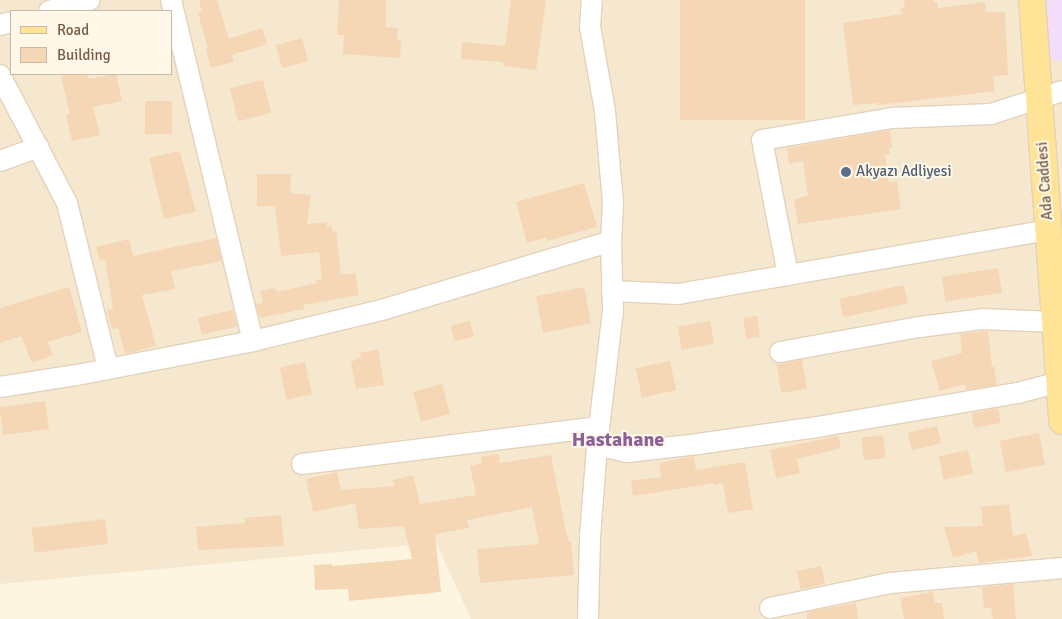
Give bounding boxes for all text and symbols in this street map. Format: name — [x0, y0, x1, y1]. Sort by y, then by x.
legend — [10, 10, 172, 75]
text: Road — [57, 21, 89, 39]
text: Building — [57, 46, 111, 64]
street label: Ada Caddesi — [1033, 141, 1057, 221]
place label: Akyazı Adliyesi — [856, 163, 951, 181]
marker: Akyazı Adliyesi — [840, 166, 852, 178]
district label: Hastahane — [572, 427, 664, 451]

